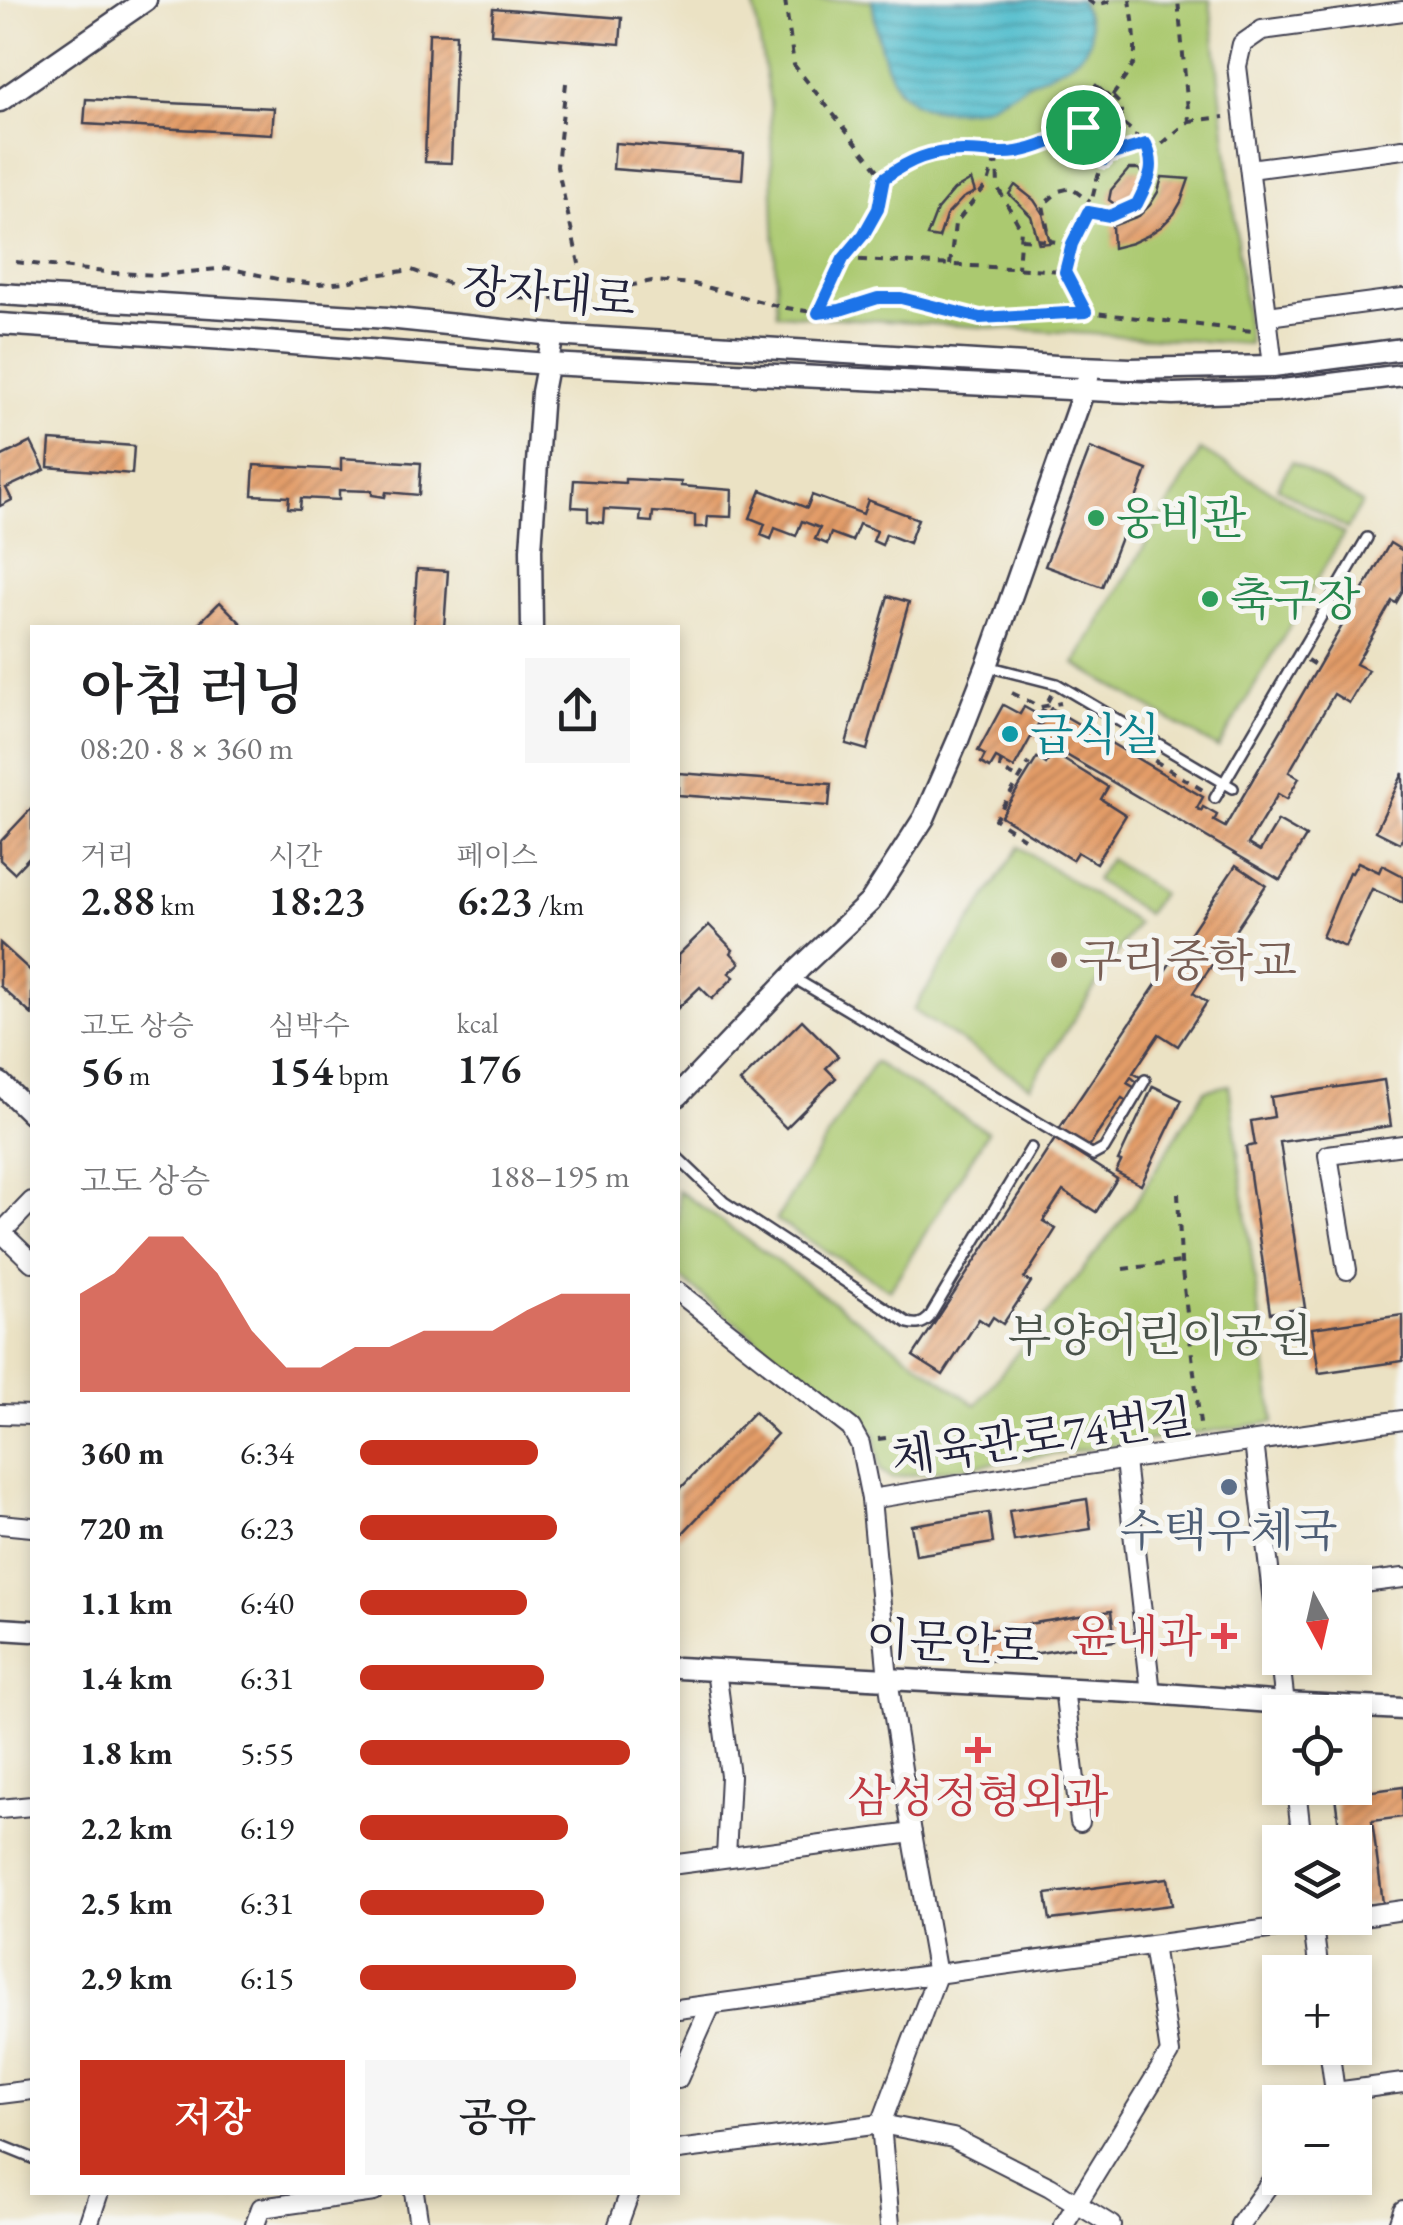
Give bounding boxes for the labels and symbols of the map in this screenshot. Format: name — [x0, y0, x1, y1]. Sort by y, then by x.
pin — [1041, 85, 1126, 170]
street label: 장자대로 — [460, 256, 638, 328]
place label: 웅비관 — [1116, 489, 1247, 547]
marker: 웅비관 — [1085, 507, 1107, 529]
place label: 축구장 — [1230, 570, 1361, 628]
marker: 축구장 — [1199, 588, 1221, 610]
place label: 급식실 — [1030, 705, 1160, 763]
marker: 급식실 — [999, 723, 1021, 745]
place label: 구리중학교 — [1079, 931, 1296, 989]
marker: 구리중학교 — [1048, 949, 1070, 971]
park label: 부양어린이공원 — [1008, 1306, 1312, 1364]
street label: 체육관로74번길 — [887, 1386, 1197, 1486]
marker: 수택우체국 — [1218, 1476, 1240, 1498]
place label: 수택우체국 — [1120, 1501, 1338, 1559]
north arrow — [1262, 1565, 1372, 1675]
place label: 윤내과 — [1072, 1607, 1203, 1665]
street label: 이문안로 — [865, 1608, 1041, 1676]
marker: 윤내과 — [1211, 1623, 1237, 1649]
marker: 삼성정형외과 — [965, 1737, 991, 1763]
place label: 삼성정형외과 — [848, 1767, 1109, 1825]

